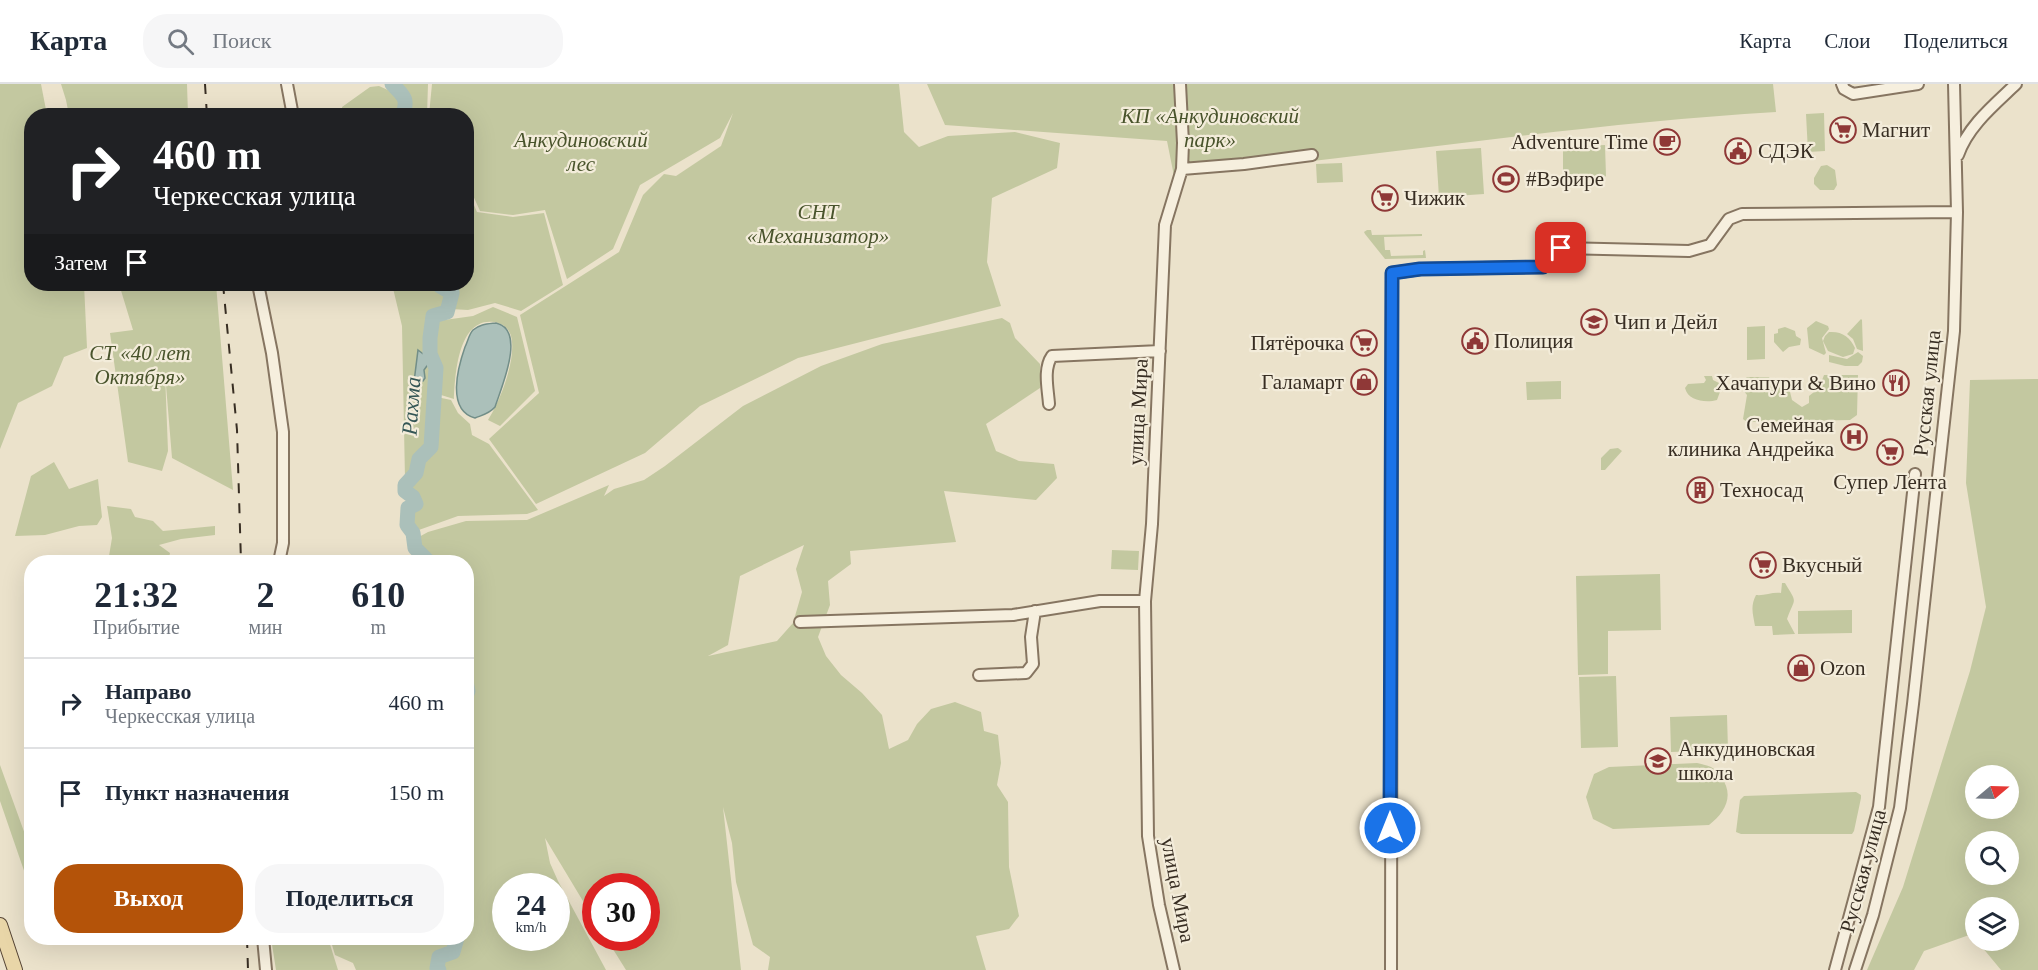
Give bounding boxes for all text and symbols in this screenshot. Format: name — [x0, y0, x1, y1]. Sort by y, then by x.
search box — [143, 14, 563, 68]
text: Карта — [30, 25, 107, 56]
icon: search — [164, 25, 197, 58]
text: Поиск — [212, 28, 271, 53]
text: Карта — [1739, 29, 1791, 53]
text: Слои — [1824, 29, 1870, 53]
text: Поделиться — [1903, 29, 2008, 53]
park label: КП «Анкудиновский парк» — [1120, 104, 1300, 152]
supermarket icon: Магнит — [1828, 115, 1858, 145]
place label: Магнит — [1862, 118, 1930, 142]
cafe icon: Adventure Time — [1652, 127, 1682, 157]
park label: Анкудиновский лес — [512, 128, 648, 176]
place label: Adventure Time — [1511, 130, 1648, 154]
icon: right — [54, 132, 132, 210]
text: 460 m — [153, 132, 262, 178]
public building icon: СДЭК — [1723, 136, 1753, 166]
place label: СДЭК — [1758, 139, 1815, 163]
sports icon: #Вэфире — [1491, 164, 1521, 194]
place label: #Вэфире — [1526, 167, 1604, 191]
text: Черкесская улица — [153, 181, 356, 211]
supermarket icon: Чижик — [1370, 183, 1400, 213]
place label: Чижик — [1404, 186, 1466, 210]
park label: СНТ «Механизатор» — [747, 200, 889, 248]
pin — [1535, 222, 1586, 273]
icon: arrive — [1544, 231, 1577, 264]
icon: arrive — [120, 246, 153, 279]
text: Затем — [54, 250, 108, 275]
school or university icon: Чип и Дейл — [1579, 307, 1609, 337]
place label: Чип и Дейл — [1614, 310, 1717, 334]
public building icon: Полиция — [1460, 326, 1490, 356]
supermarket icon: Пятёрочка — [1349, 328, 1379, 358]
street label: Русская улица — [1908, 328, 1946, 457]
place label: Полиция — [1494, 329, 1574, 353]
place label: Пятёрочка — [1250, 331, 1345, 355]
park label: СТ «40 лет Октября» — [89, 341, 191, 389]
street label: улица Мира — [1123, 357, 1153, 466]
shop icon: Галамарт — [1349, 367, 1379, 397]
restaurant icon: Хачапури & Вино — [1881, 368, 1911, 398]
place label: Галамарт — [1261, 370, 1344, 394]
place label: Хачапури & Вино — [1715, 371, 1876, 395]
water label: Рахма — [396, 376, 426, 437]
place label: Семейная клиника Андрейка — [1668, 413, 1835, 461]
hospital icon: Семейная клиника Андрейка — [1839, 422, 1869, 452]
supermarket icon: Супер Лента — [1875, 437, 1905, 467]
place label: Супер Лента — [1833, 470, 1948, 494]
building icon: Техносад — [1685, 475, 1715, 505]
place label: Техносад — [1720, 478, 1804, 502]
supermarket icon: Вкусный — [1748, 550, 1778, 580]
place label: Вкусный — [1782, 553, 1862, 577]
text: 21:32 — [94, 575, 178, 615]
text: 2 — [257, 575, 275, 615]
text: 610 — [351, 575, 405, 615]
text: Прибытие — [93, 616, 180, 638]
text: мин — [249, 616, 283, 638]
text: m — [370, 616, 386, 638]
shop icon: Ozon — [1786, 653, 1816, 683]
place label: Ozon — [1820, 656, 1866, 680]
text: Направо — [105, 679, 191, 704]
icon: right — [54, 687, 87, 720]
text: 460 m — [388, 690, 444, 715]
text: Черкесская улица — [105, 705, 255, 727]
place label: Анкудиновская школа — [1678, 737, 1815, 785]
school or university icon: Анкудиновская школа — [1643, 746, 1673, 776]
north arrow — [1965, 765, 2019, 819]
map controls — [1965, 765, 2019, 951]
icon: arrive — [54, 777, 87, 810]
text: Пункт назначения — [105, 780, 290, 805]
text: 150 m — [388, 780, 444, 805]
position arrow — [1358, 796, 1422, 860]
street label: Русская улица — [1835, 806, 1891, 935]
button: search — [1965, 831, 2019, 885]
street label: улица Мира — [1156, 835, 1200, 945]
button: Выход — [54, 864, 243, 933]
button: Поделиться — [255, 864, 444, 933]
speed limit sign: 30 — [582, 873, 660, 951]
text: 24 — [516, 888, 546, 921]
button: layers — [1965, 897, 2019, 951]
text: km/h — [516, 919, 546, 935]

